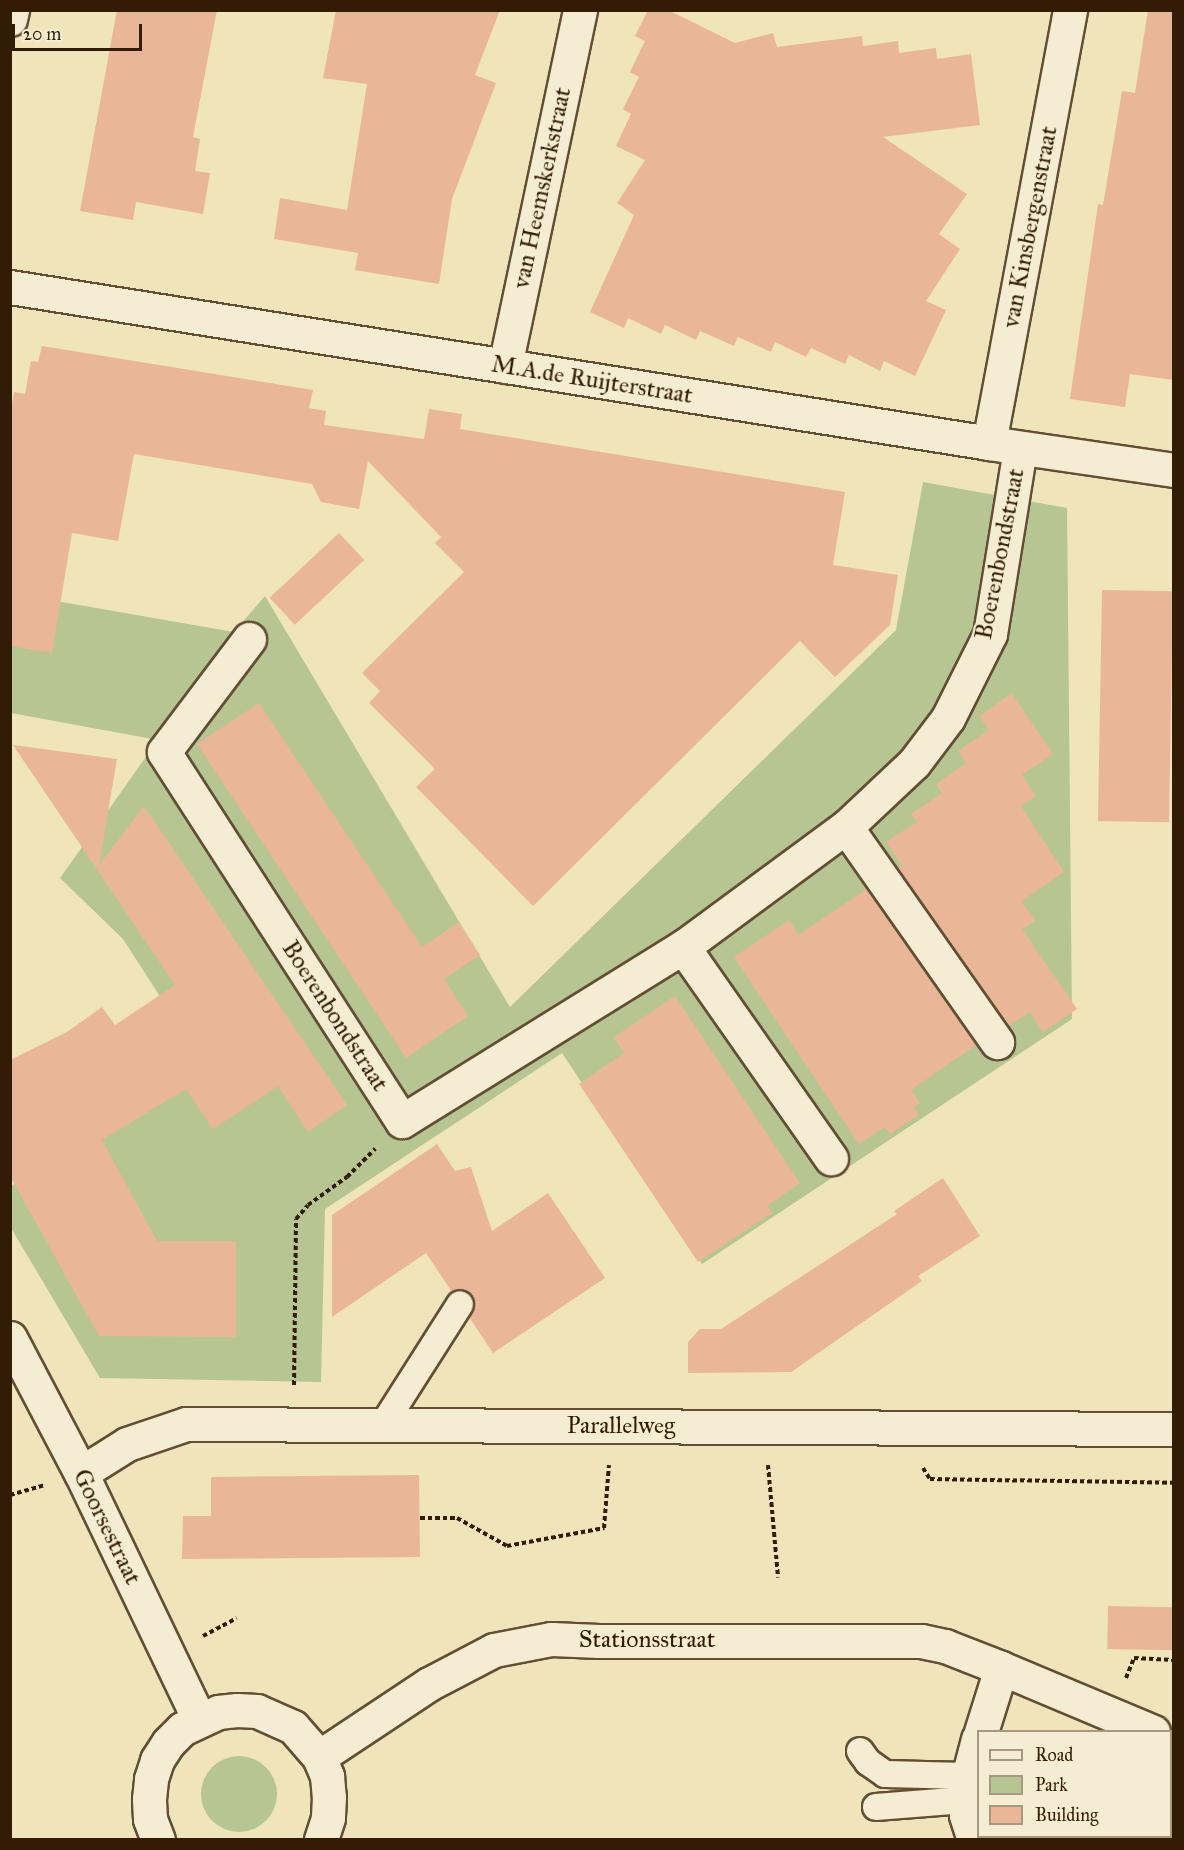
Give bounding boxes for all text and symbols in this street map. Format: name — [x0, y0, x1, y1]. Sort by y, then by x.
scale bar — [15, 12, 146, 50]
text: 20 m — [23, 23, 61, 45]
street label: van Heemskerkstraat — [507, 85, 577, 291]
street label: van Kinsbergenstraat — [996, 124, 1064, 330]
street label: M.A.de Ruijterstraat — [489, 350, 695, 410]
street label: Boerenbondstraat — [969, 466, 1031, 642]
street label: Boerenbondstraat — [276, 935, 394, 1097]
street label: Parallelweg — [567, 1412, 675, 1440]
street label: Goorsestraat — [67, 1465, 147, 1589]
street label: Stationsstraat — [579, 1626, 715, 1654]
legend — [977, 1730, 1172, 1838]
text: Road — [1035, 1744, 1073, 1766]
text: Park — [1035, 1774, 1068, 1796]
text: Building — [1035, 1804, 1098, 1826]

